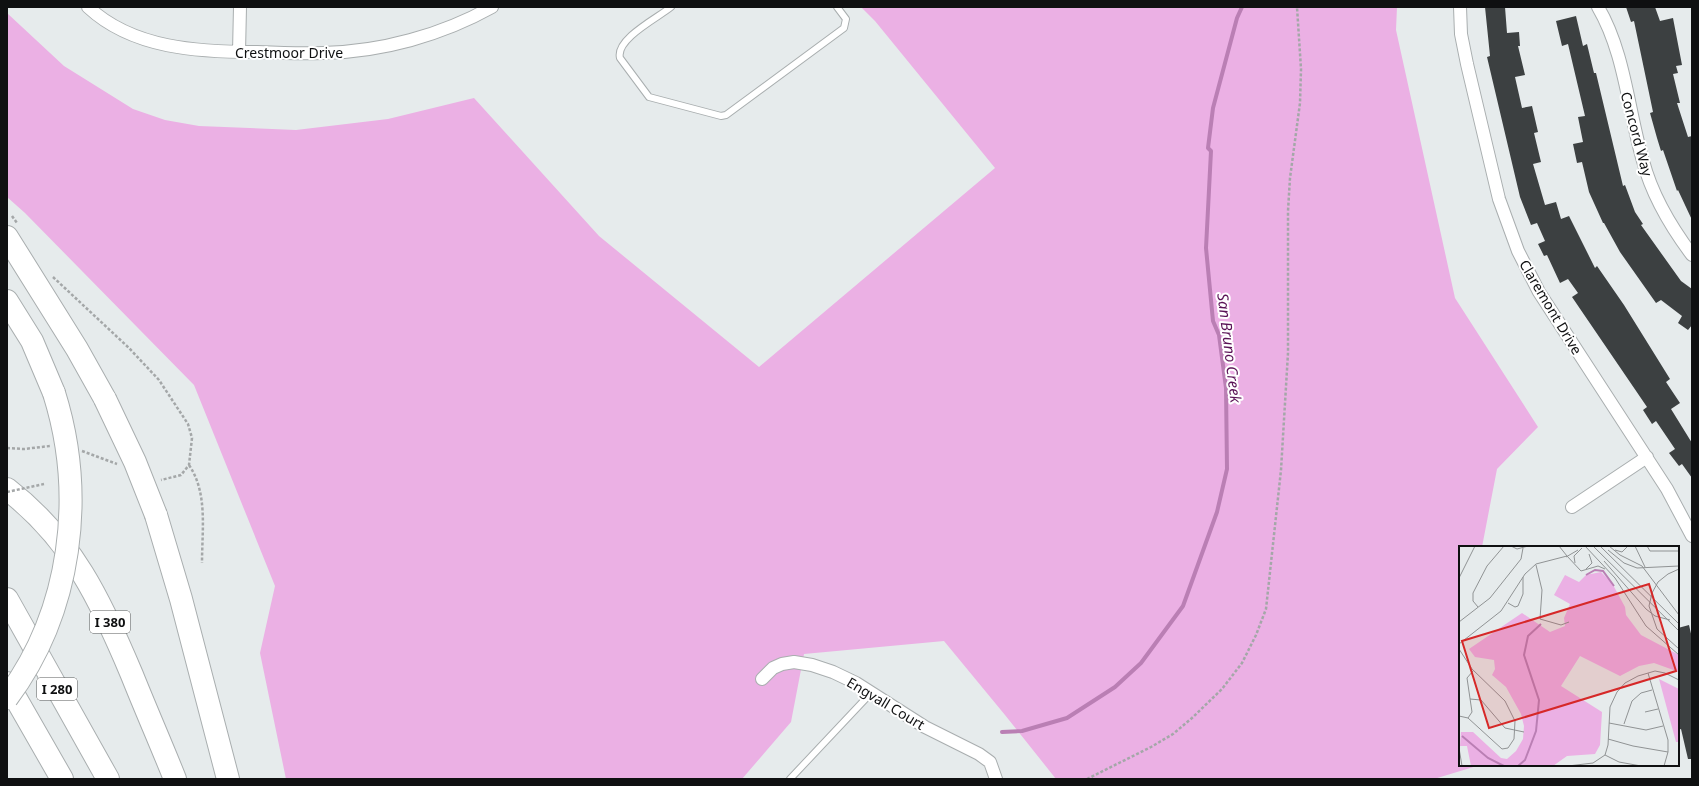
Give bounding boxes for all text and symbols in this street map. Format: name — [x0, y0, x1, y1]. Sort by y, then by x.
street label: Crestmoor Drive — [235, 43, 343, 62]
street label: Concord Way — [1617, 90, 1658, 179]
street label: Claremont Drive — [1515, 256, 1587, 358]
water label: San Bruno Creek — [1213, 292, 1247, 404]
inset map — [1459, 546, 1679, 766]
road number: I 380 — [90, 611, 130, 633]
street label: Engvall Court — [844, 672, 928, 734]
road number: I 280 — [37, 678, 77, 700]

